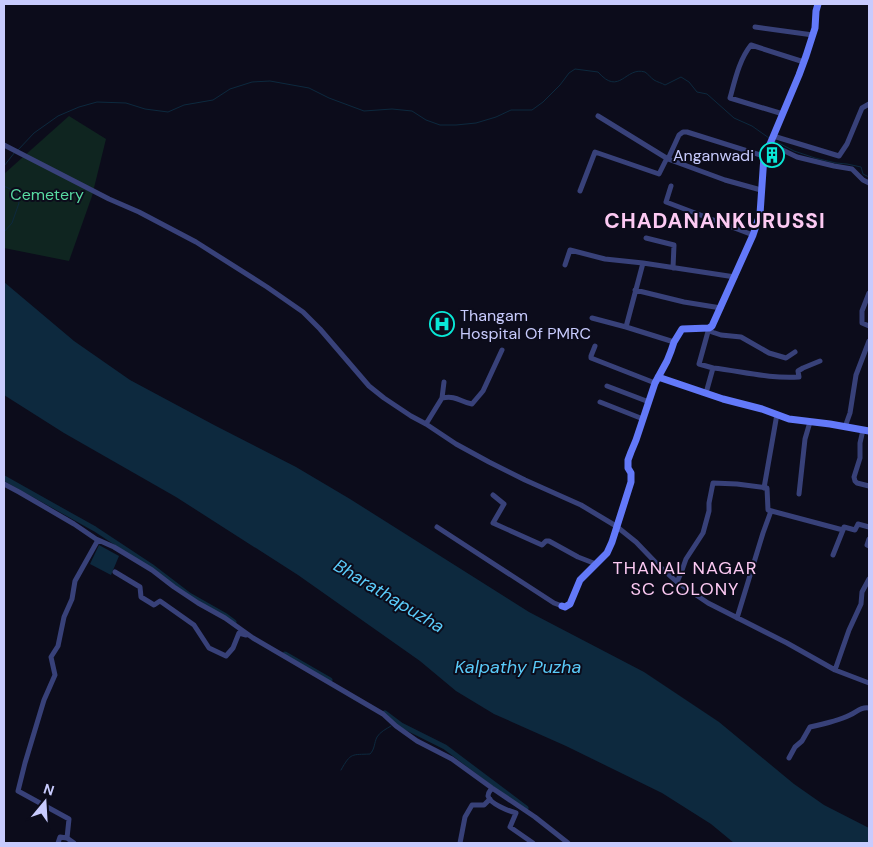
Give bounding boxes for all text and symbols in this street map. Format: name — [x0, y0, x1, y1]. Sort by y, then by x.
building icon: Anganwadi — [759, 142, 785, 168]
place label: Anganwadi — [673, 145, 754, 166]
park label: Cemetery — [10, 184, 84, 205]
district label: CHADANANKURUSSI — [604, 207, 826, 235]
place label: Thangam Hospital Of PMRC — [460, 305, 591, 344]
hospital icon: Thangam Hospital Of PMRC — [429, 311, 455, 337]
water label: Bharathapuzha — [329, 553, 449, 639]
district label: THANAL NAGAR SC COLONY — [613, 556, 757, 601]
water label: Kalpathy Puzha — [455, 655, 581, 679]
north arrow — [20, 777, 70, 827]
text: N — [41, 779, 57, 800]

